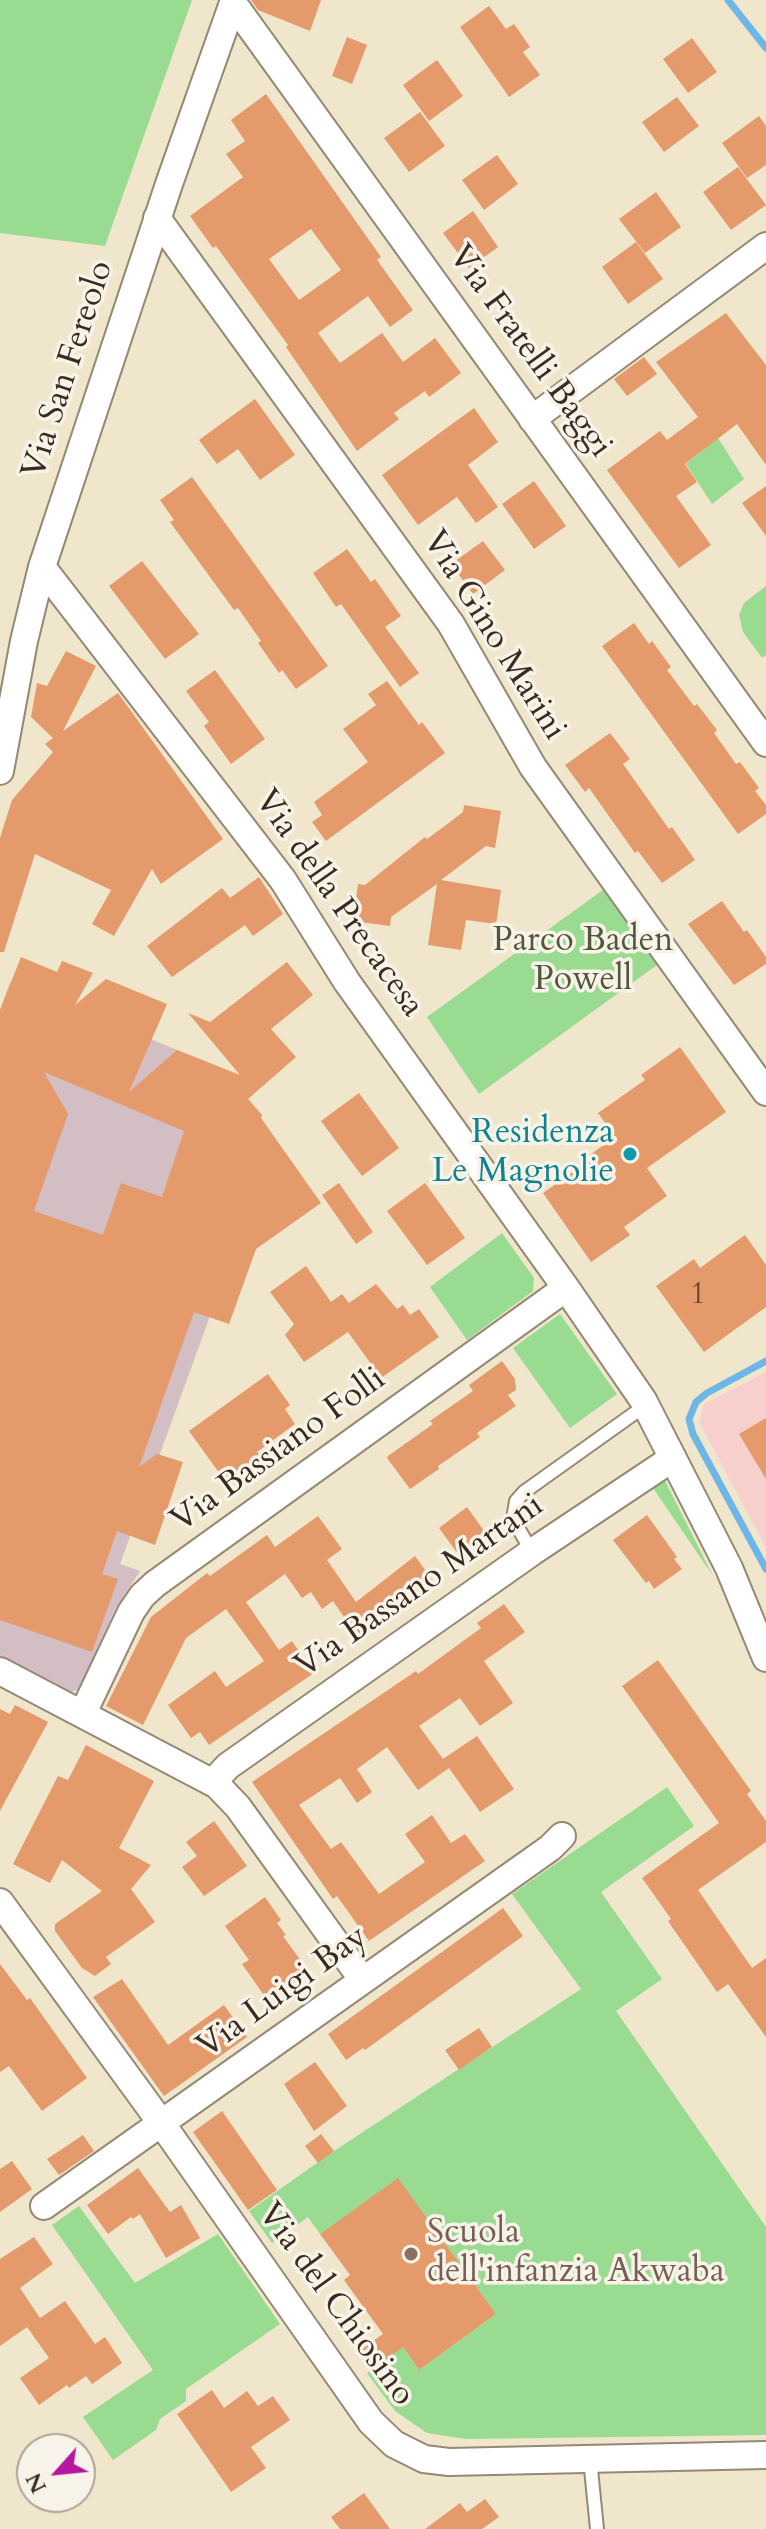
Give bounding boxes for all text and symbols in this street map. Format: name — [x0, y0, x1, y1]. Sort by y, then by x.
street label: Via Fratelli Baggi — [438, 238, 620, 466]
street label: Via San Fereolo — [15, 256, 123, 484]
street label: Via Gino Marini — [412, 524, 574, 748]
street label: Via della Precacesa — [244, 782, 432, 1026]
park label: Parco Baden Powell — [493, 922, 673, 1002]
place label: Residenza Le Magnolie — [432, 1114, 614, 1194]
marker: Residenza Le Magnolie — [621, 1145, 639, 1163]
house number: 1 — [690, 1278, 706, 1314]
street label: Via Bassiano Folli — [164, 1360, 394, 1542]
street label: Via Bassano Martani — [288, 1486, 552, 1688]
street label: Via Luigi Bay — [190, 1918, 376, 2068]
street label: Via del Chiosino — [248, 2196, 422, 2414]
place label: Scuola dell'infanzia Akwaba — [427, 2214, 725, 2294]
marker: Scuola dell'infanzia Akwaba — [402, 2245, 420, 2263]
north arrow — [16, 2433, 96, 2513]
text: N — [19, 2468, 54, 2498]

